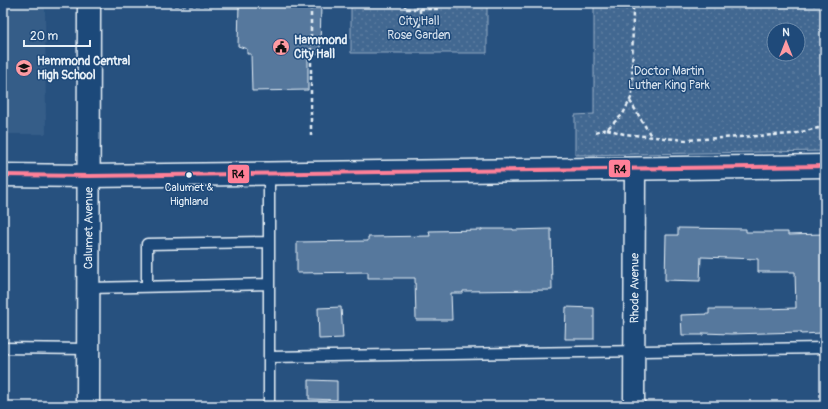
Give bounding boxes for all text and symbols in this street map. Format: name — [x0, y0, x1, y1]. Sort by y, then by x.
park label: City Hall Rose Garden — [387, 14, 451, 43]
scale bar — [24, 22, 90, 48]
north arrow — [766, 22, 806, 62]
text: N — [782, 26, 790, 39]
text: 20 m — [30, 29, 59, 44]
place label: Hammond City Hall — [294, 33, 348, 62]
public building icon: Hammond City Hall — [271, 37, 291, 57]
place label: Hammond Central High School — [37, 54, 131, 83]
school or university icon: Hammond Central High School — [14, 58, 34, 78]
park label: Doctor Martin Luther King Park — [628, 64, 710, 93]
line badge: R4 — [608, 159, 631, 178]
text: R4 — [614, 163, 627, 176]
line badge: R4 — [227, 164, 250, 184]
text: R4 — [232, 168, 245, 181]
marker: Calumet & Highland — [184, 170, 194, 180]
place label: Calumet & Highland — [165, 181, 213, 208]
street label: Calumet Avenue — [81, 187, 97, 269]
street label: Rhode Avenue — [627, 253, 643, 323]

